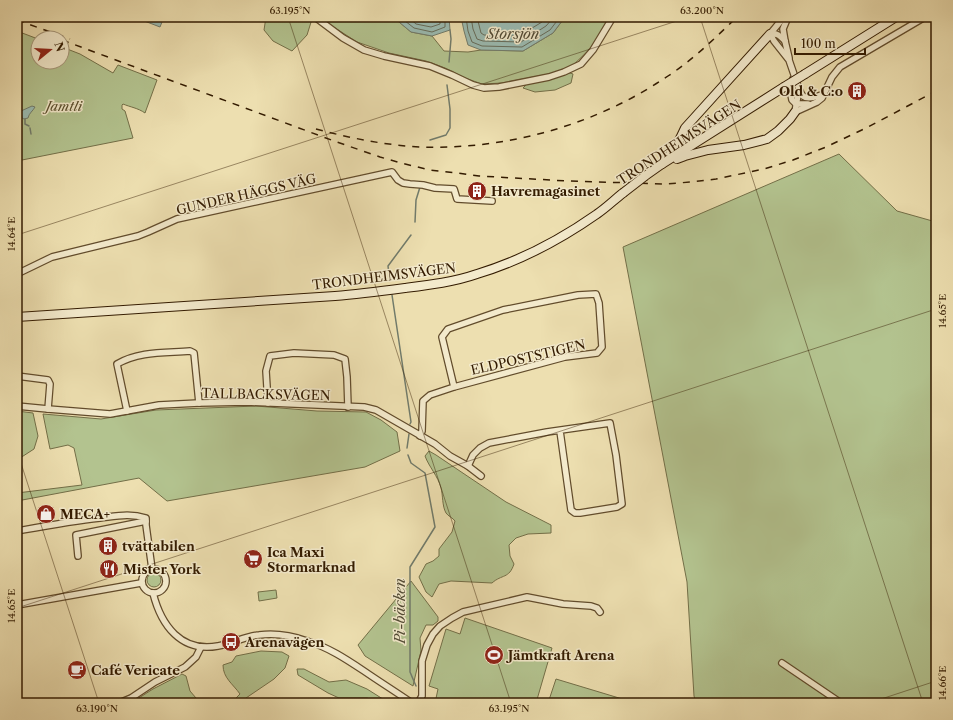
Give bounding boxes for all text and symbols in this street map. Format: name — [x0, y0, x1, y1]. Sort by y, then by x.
text: 63.195°N — [269, 4, 311, 17]
text: 63.200°N — [680, 4, 724, 17]
water label: Storsjön — [486, 25, 539, 43]
north arrow — [30, 30, 70, 70]
scale bar — [795, 30, 865, 56]
text: 100 m — [801, 36, 836, 51]
text: N — [51, 40, 68, 54]
building icon: Old & C:o — [846, 80, 868, 102]
place label: Old & C:o — [779, 83, 843, 99]
street label: TRONDHEIMSVÄGEN — [614, 96, 744, 188]
park label: Jamtli — [42, 98, 83, 114]
street label: GUNDER HÄGGS VÄG — [174, 170, 318, 218]
building icon: Havremagasinet — [466, 180, 488, 202]
place label: Havremagasinet — [491, 183, 601, 199]
text: 14.64°E — [5, 217, 18, 251]
street label: TRONDHEIMSVÄGEN — [311, 259, 457, 293]
text: 14.65°E — [936, 294, 949, 328]
street label: ELDPOSTSTIGEN — [469, 336, 587, 378]
street label: TALLBACKSVÄGEN — [201, 385, 331, 403]
shop icon: MECA+ — [35, 503, 57, 525]
place label: MECA+ — [60, 506, 110, 522]
building icon: tvättabilen — [97, 535, 119, 557]
place label: tvättabilen — [122, 538, 195, 554]
place label: Ica Maxi Stormarknad — [267, 544, 356, 575]
supermarket icon: Ica Maxi Stormarknad — [242, 548, 264, 570]
restaurant icon: Mister York — [98, 558, 120, 580]
place label: Mister York — [123, 561, 201, 577]
water label: Pi-bäcken — [391, 578, 409, 645]
text: 14.65°E — [5, 589, 18, 623]
bus stop icon: Arenavägen — [220, 631, 242, 653]
place label: Arenavägen — [244, 634, 325, 650]
sports icon: Jämtkraft Arena — [483, 644, 505, 666]
place label: Jämtkraft Arena — [506, 647, 615, 663]
cafe icon: Café Vericate — [66, 659, 88, 681]
place label: Café Vericate — [91, 662, 180, 678]
text: 14.66°E — [936, 666, 949, 700]
text: 63.190°N — [76, 702, 118, 715]
text: 63.195°N — [488, 702, 530, 715]

